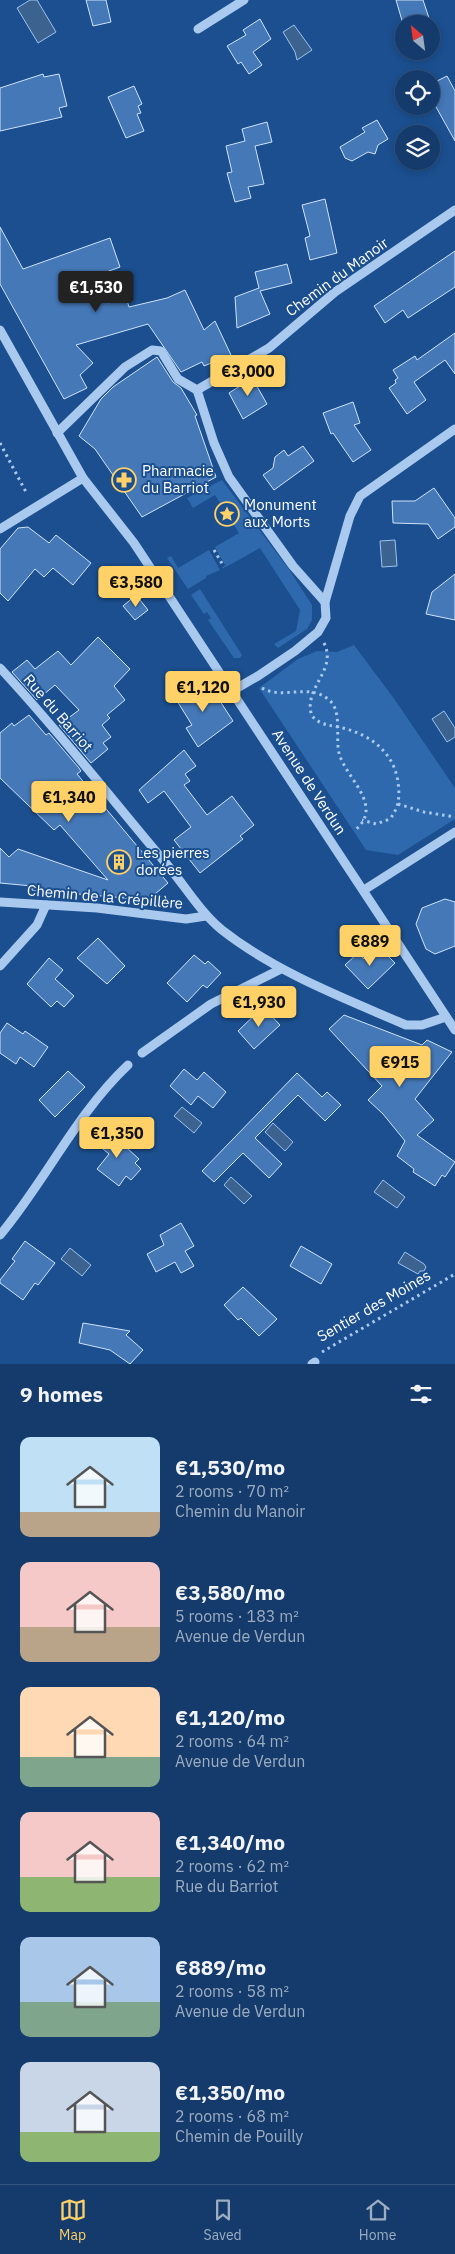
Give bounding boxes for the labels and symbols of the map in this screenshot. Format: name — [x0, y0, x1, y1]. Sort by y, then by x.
north arrow — [395, 15, 440, 60]
street label: Chemin du Manoir — [282, 233, 392, 320]
pin: €1,530 — [55, 270, 137, 313]
pin: €3,000 — [207, 354, 289, 397]
place label: Pharmacie du Barriot — [142, 461, 214, 497]
pharmacy icon: Pharmacie du Barriot — [111, 467, 137, 493]
place label: Monument aux Morts — [244, 495, 317, 531]
place icon: Monument aux Morts — [214, 501, 240, 527]
pin: €3,580 — [95, 566, 177, 608]
street label: Rue du Barriot — [19, 670, 97, 755]
pin: €1,120 — [162, 670, 244, 713]
street label: Avenue de Verdun — [268, 725, 351, 838]
pin: €1,340 — [28, 780, 110, 823]
place label: Les pierres dorées — [136, 843, 210, 879]
building icon: Les pierres dorées — [106, 849, 132, 875]
street label: Chemin de la Crépillère — [26, 880, 184, 913]
pin: €889 — [340, 924, 400, 967]
pin: €1,930 — [218, 986, 300, 1028]
pin: €915 — [370, 1046, 430, 1088]
pin: €1,350 — [76, 1116, 158, 1159]
street label: Sentier des Moines — [314, 1265, 434, 1346]

